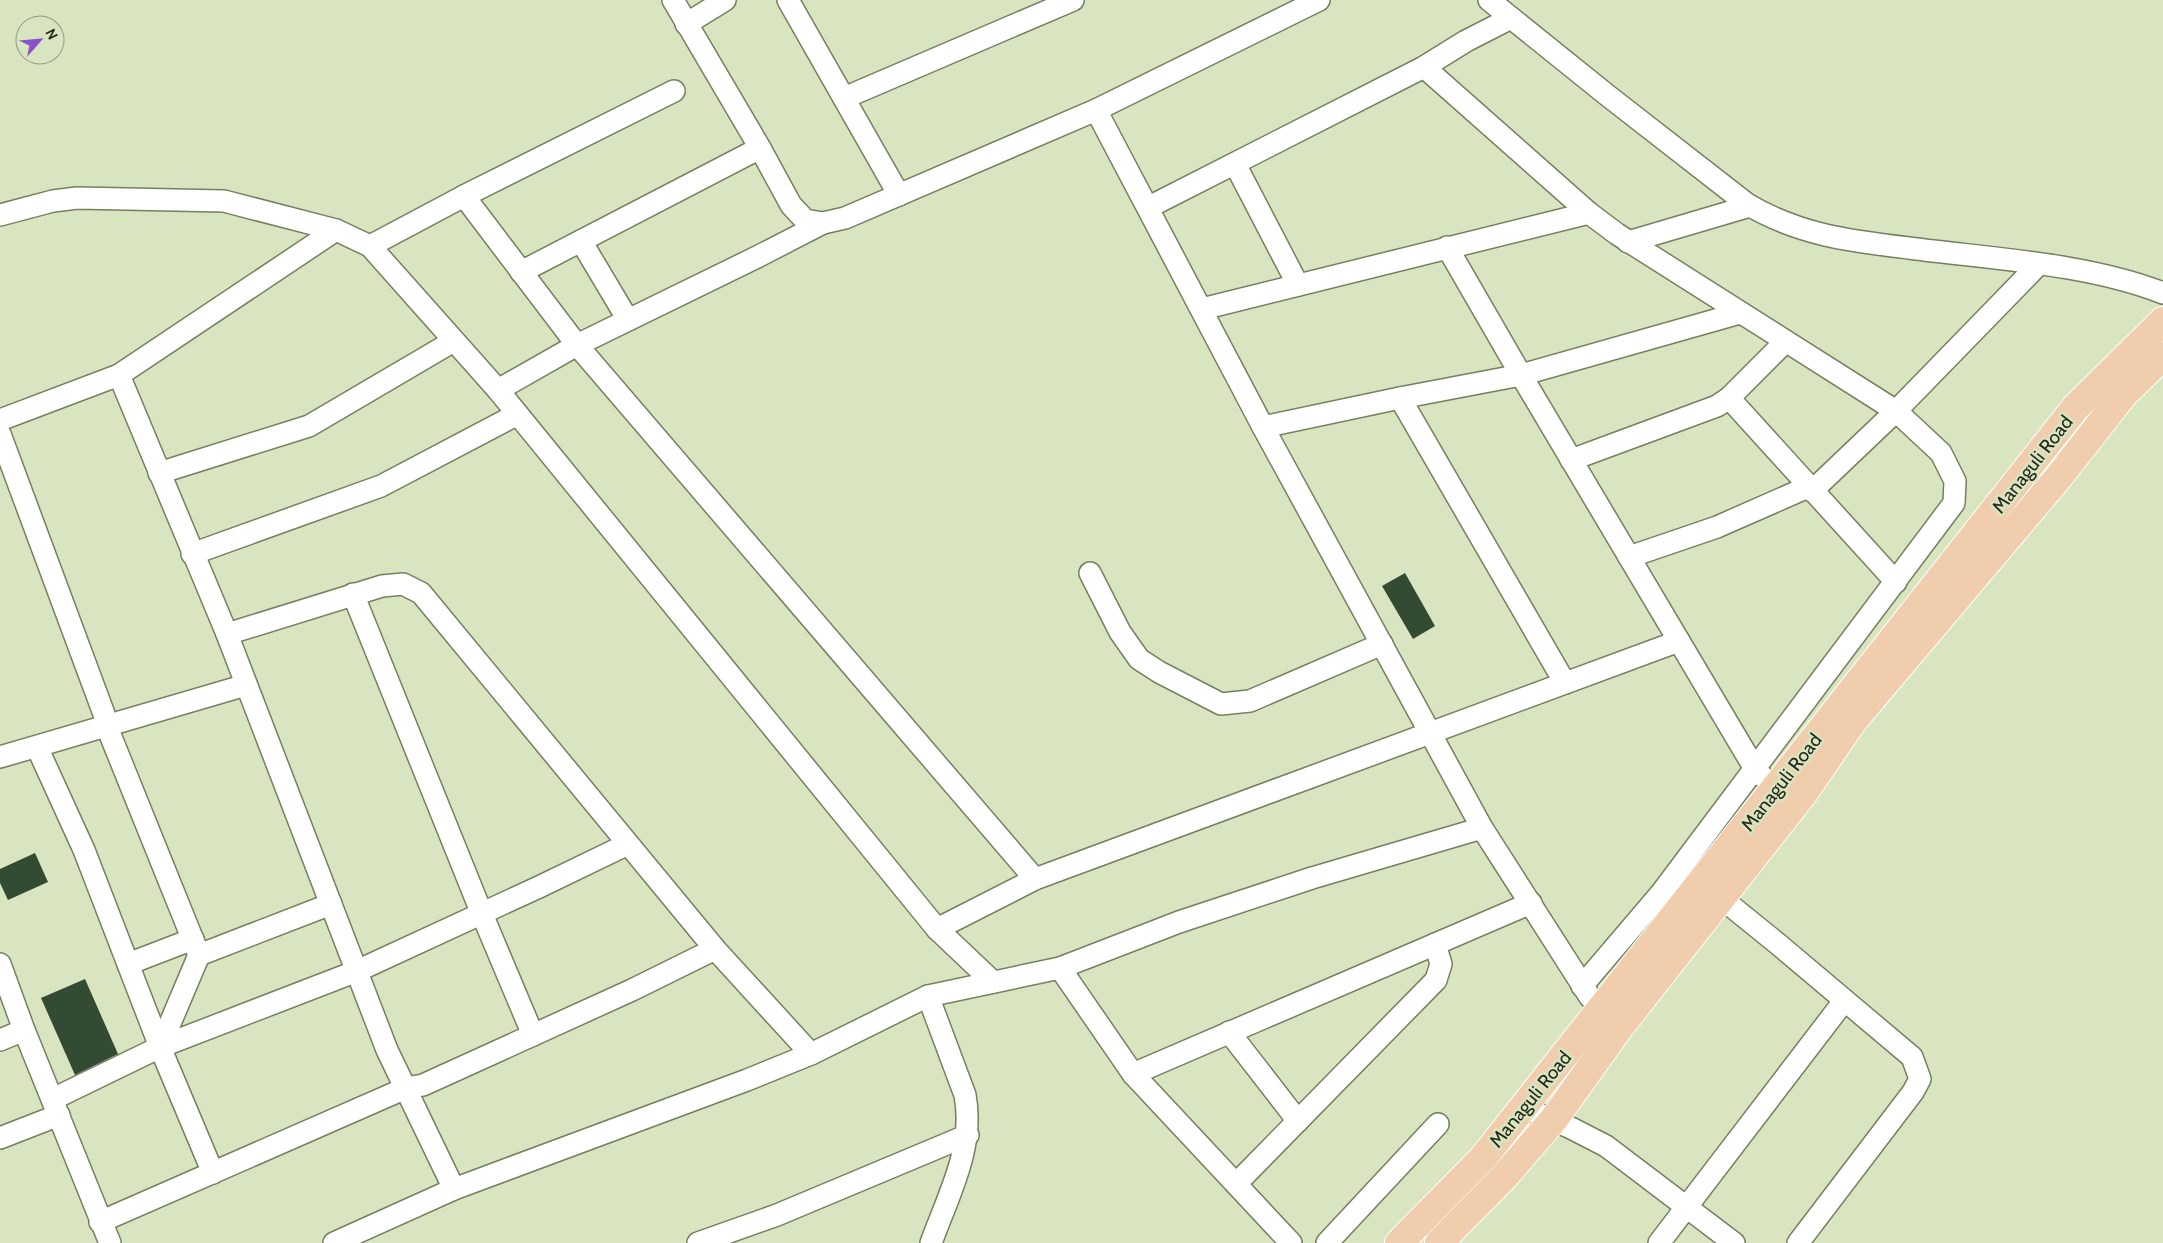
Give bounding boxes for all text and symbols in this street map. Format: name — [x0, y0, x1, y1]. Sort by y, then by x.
north arrow — [15, 15, 65, 65]
text: N — [41, 26, 62, 43]
street label: Managuli Road — [1987, 411, 2078, 518]
street label: Managuli Road — [1736, 729, 1827, 836]
street label: Managuli Road — [1484, 1046, 1576, 1152]

